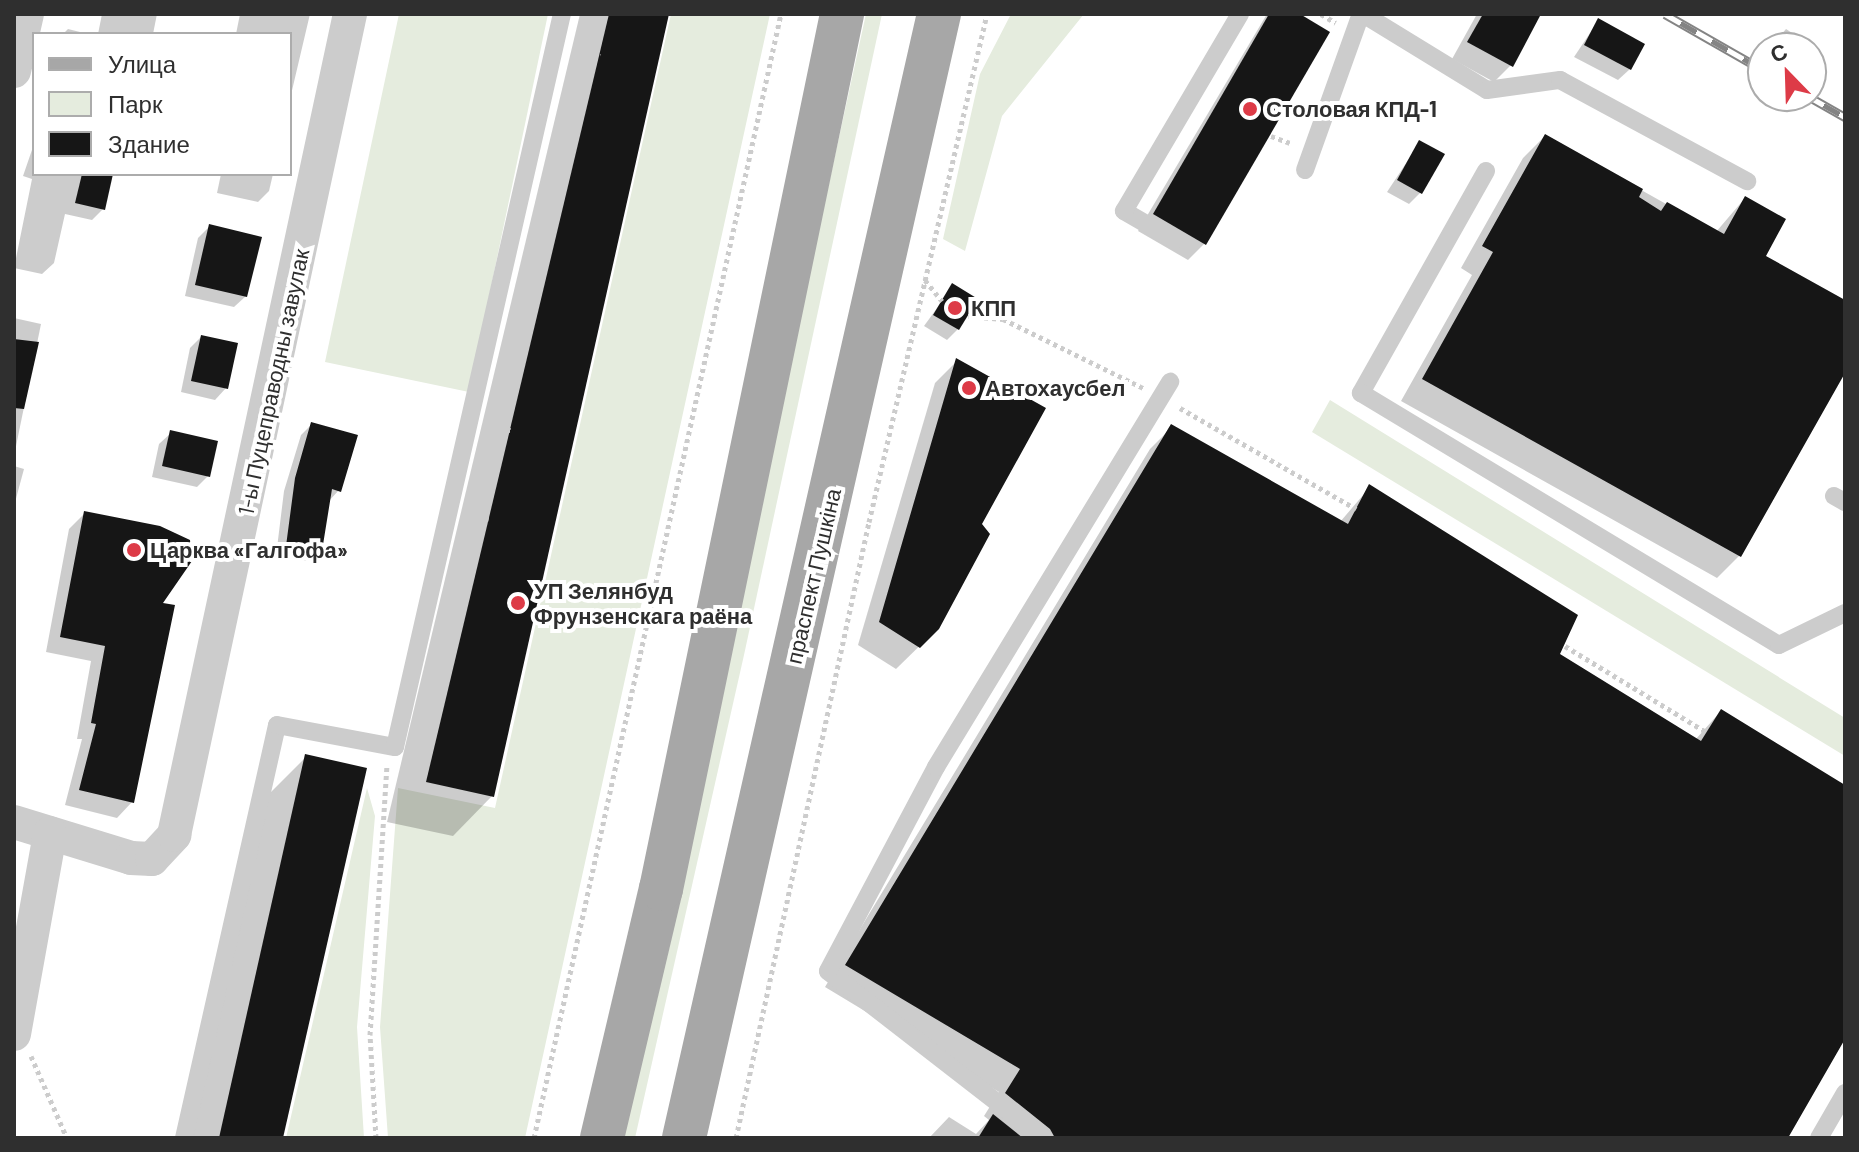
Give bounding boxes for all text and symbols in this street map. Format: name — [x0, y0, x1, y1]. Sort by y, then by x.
legend — [32, 32, 292, 176]
north arrow — [1747, 32, 1827, 112]
text: С — [1766, 37, 1791, 67]
text: Улица — [108, 49, 176, 78]
text: Парк — [108, 89, 162, 118]
place label: Столовая КПД-1 — [1266, 96, 1437, 122]
marker: Столовая КПД-1 — [1241, 100, 1259, 118]
text: Здание — [108, 129, 190, 158]
street label: 1-ы Пуцеправодны завулак — [232, 246, 314, 518]
place label: КПП — [971, 295, 1016, 321]
marker: КПП — [946, 299, 964, 317]
place label: Автохаусбел — [985, 375, 1125, 401]
marker: Автохаусбел — [960, 379, 978, 397]
street label: праспект Пушкіна — [780, 486, 846, 666]
place label: Царква «Галгофа» — [150, 537, 348, 563]
marker: Царква «Галгофа» — [125, 541, 143, 559]
place label: УП Зелянбуд Фрунзенскага раёна — [534, 577, 752, 628]
marker: УП Зелянбуд Фрунзенскага раёна — [509, 594, 527, 612]

